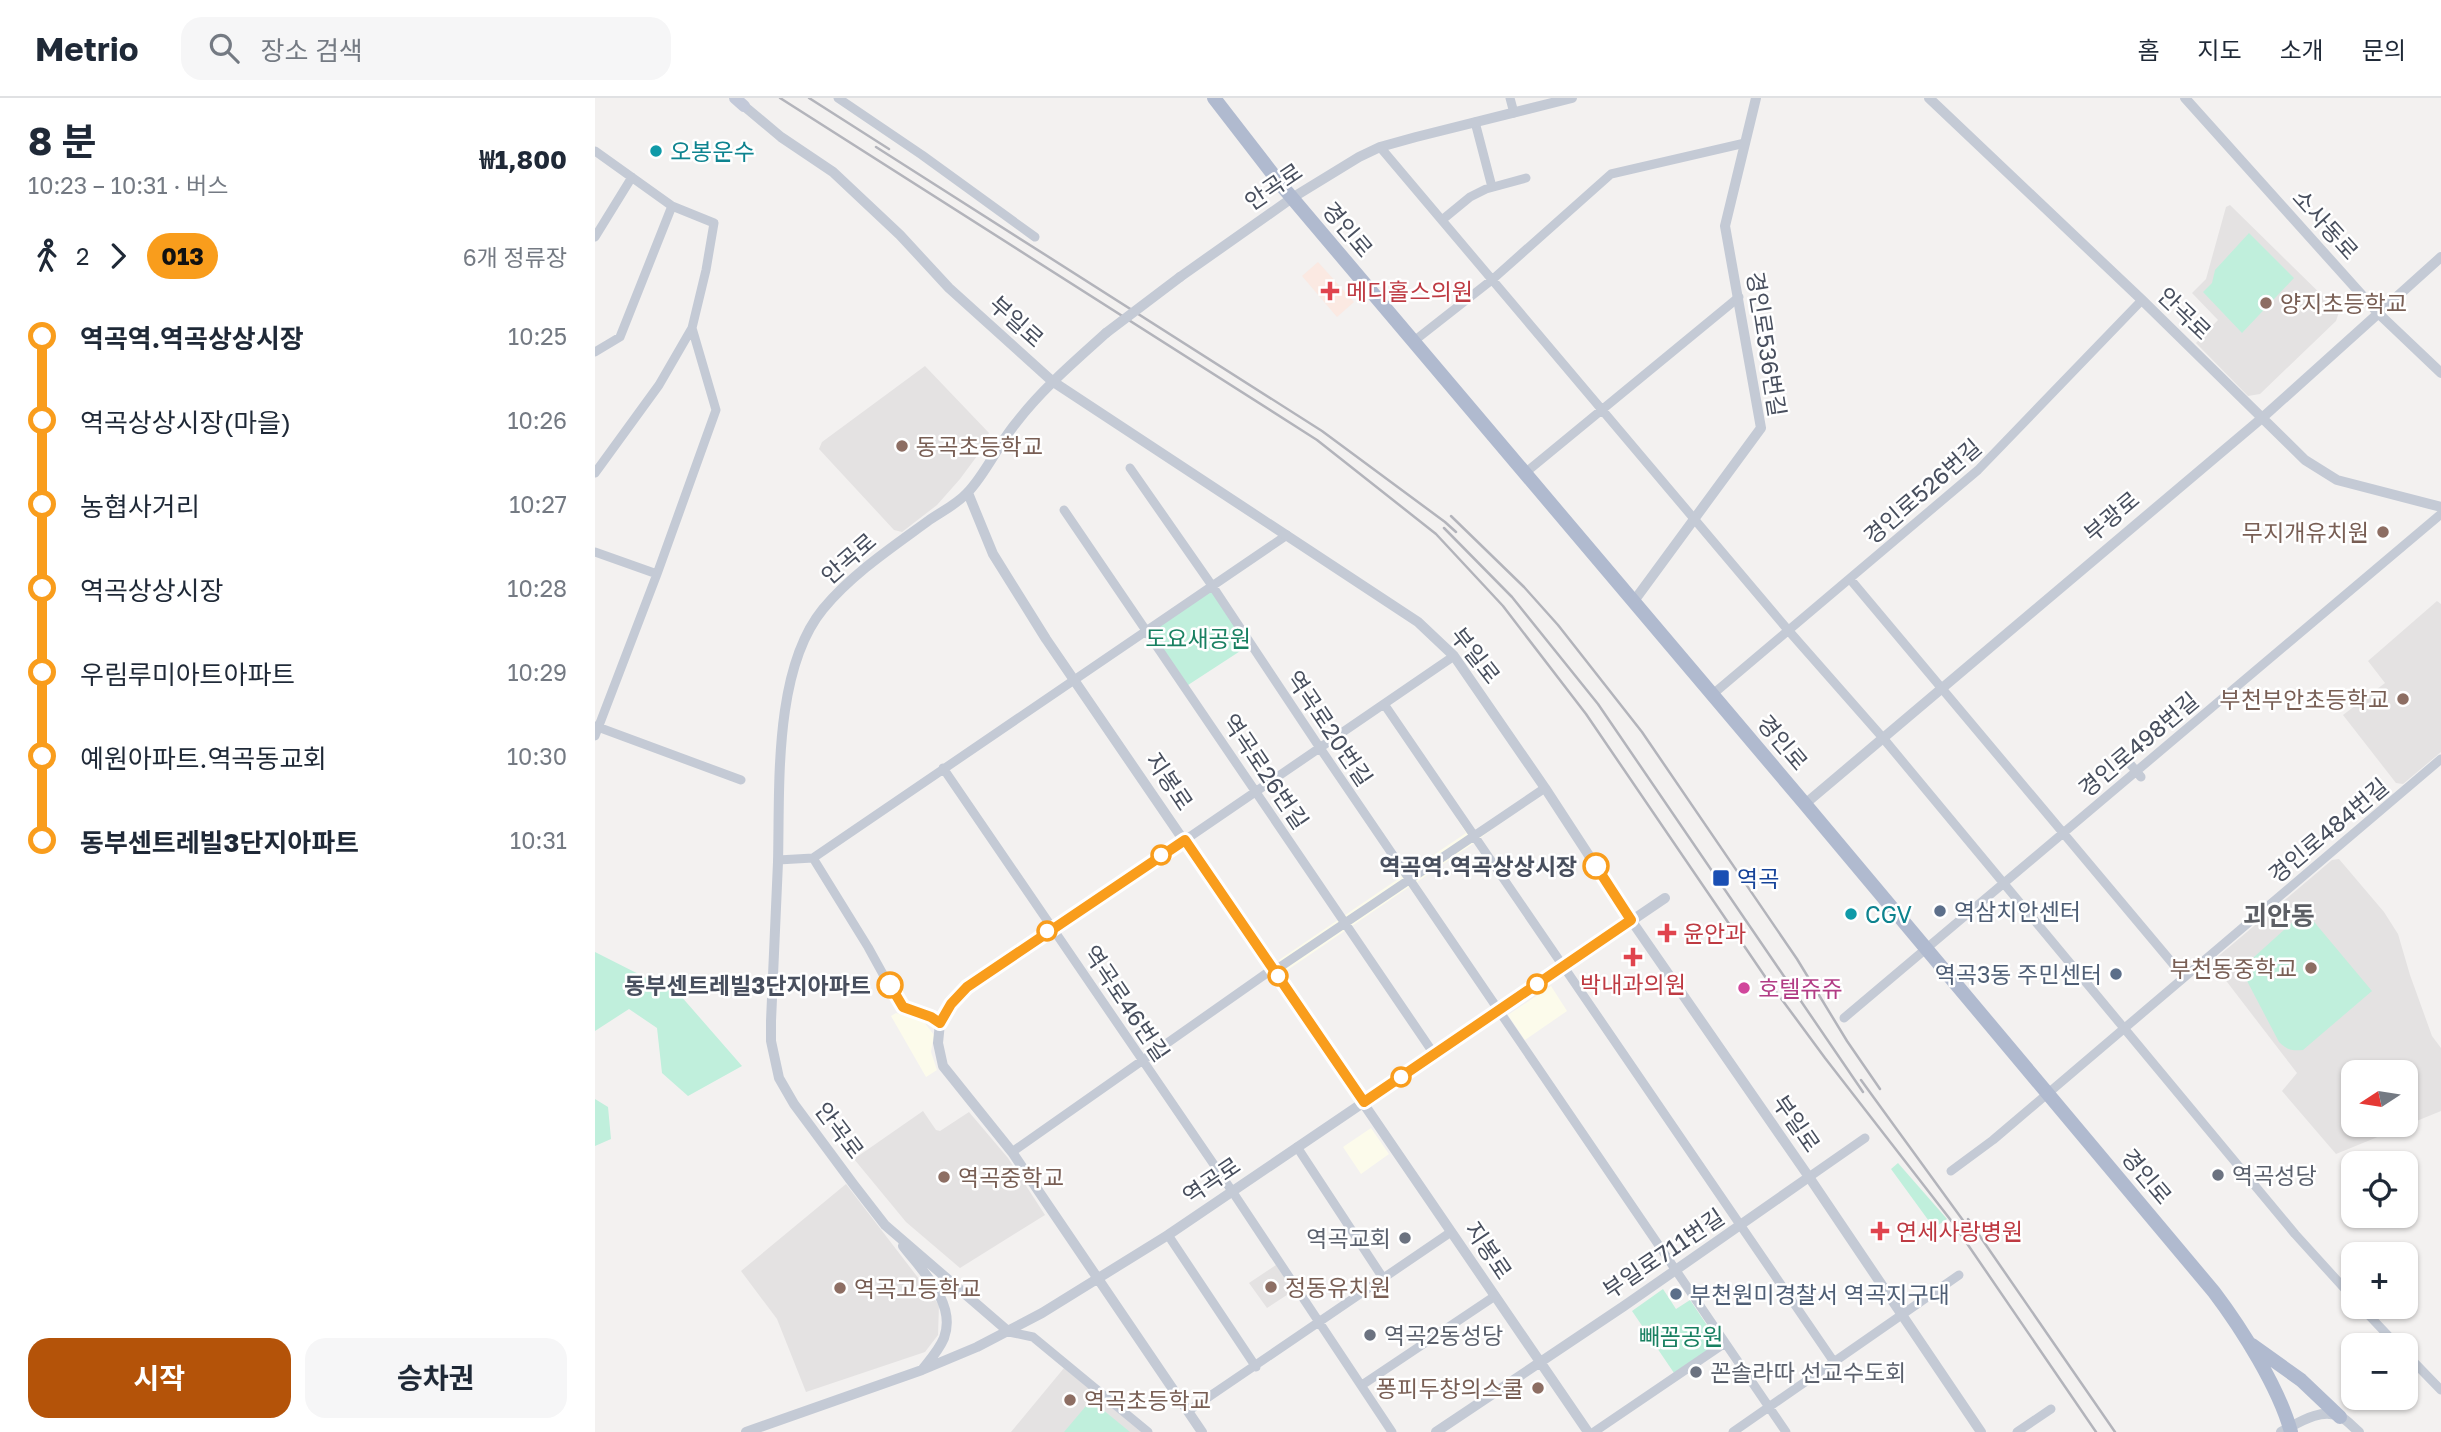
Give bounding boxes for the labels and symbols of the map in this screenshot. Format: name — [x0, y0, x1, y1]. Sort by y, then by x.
place label: 오봉운수 — [670, 137, 755, 165]
marker: 오봉운수 — [648, 143, 664, 159]
street label: 안곡로 — [1239, 157, 1307, 215]
street label: 소사동로 — [2287, 183, 2365, 265]
street label: 경인로 — [1317, 196, 1379, 262]
street label: 경인로536번길 — [1742, 269, 1792, 419]
place label: 메디홀스의원 — [1346, 277, 1473, 305]
marker: 메디홀스의원 — [1320, 281, 1340, 301]
street label: 안곡로 — [2152, 281, 2218, 345]
street label: 부일로 — [984, 289, 1050, 353]
place label: 양지초등학교 — [2280, 289, 2407, 317]
marker: 양지초등학교 — [2258, 295, 2274, 311]
place label: 동곡초등학교 — [916, 432, 1043, 460]
street label: 경인로526번길 — [1858, 432, 1986, 550]
marker: 동곡초등학교 — [894, 438, 910, 454]
street label: 부광로 — [2078, 485, 2144, 547]
place label: 무지개유치원 — [2242, 518, 2369, 546]
marker: 무지개유치원 — [2375, 524, 2391, 540]
street label: 안곡로 — [815, 527, 881, 589]
street label: 부일로 — [1445, 621, 1507, 689]
park label: 도요새공원 — [1145, 624, 1251, 652]
street label: 역곡로20번길 — [1281, 665, 1379, 791]
place label: 부천부안초등학교 — [2220, 685, 2389, 713]
street label: 경인로498번길 — [2072, 686, 2204, 802]
marker: 부천부안초등학교 — [2395, 691, 2411, 707]
street label: 역곡로26번길 — [1217, 708, 1315, 834]
street label: 경인로 — [1752, 709, 1814, 775]
street label: 지봉로 — [1141, 747, 1199, 815]
street label: 경인로484번길 — [2262, 772, 2394, 888]
unlabelled marker — [1151, 845, 1171, 865]
place label: 역곡역.역곡상상시장 — [1379, 852, 1577, 880]
marker: 역곡역.역곡상상시장 — [1583, 853, 1609, 879]
place label: 역곡 — [1737, 864, 1779, 892]
marker: 역곡 — [1711, 868, 1731, 888]
place label: 역삼치안센터 — [1954, 897, 2081, 925]
place label: CGV — [1865, 900, 1912, 928]
district label: 괴안동 — [2243, 900, 2315, 931]
marker: 역삼치안센터 — [1932, 903, 1948, 919]
marker: CGV — [1843, 906, 1859, 922]
place label: 윤안과 — [1683, 919, 1746, 947]
unlabelled marker — [1037, 921, 1057, 941]
marker: 윤안과 — [1657, 923, 1677, 943]
street label: 역곡로46번길 — [1078, 940, 1176, 1066]
marker: 박내과의원 — [1623, 947, 1643, 967]
place label: 부천동중학교 — [2170, 954, 2297, 982]
place label: 역곡3동 주민센터 — [1935, 960, 2102, 988]
marker: 부천동중학교 — [2303, 960, 2319, 976]
unlabelled marker — [1268, 966, 1288, 986]
marker: 역곡3동 주민센터 — [2108, 966, 2124, 982]
place label: 박내과의원 — [1580, 970, 1686, 998]
place label: 동부센트레빌3단지아파트 — [624, 971, 871, 999]
marker: 동부센트레빌3단지아파트 — [877, 972, 903, 998]
unlabelled marker — [1527, 974, 1547, 994]
place label: 호텔쥬쥬 — [1758, 974, 1843, 1002]
marker: 호텔쥬쥬 — [1736, 980, 1752, 996]
north arrow — [2341, 1060, 2419, 1138]
unlabelled marker — [1391, 1067, 1411, 1087]
street label: 부일로 — [1767, 1089, 1827, 1157]
street label: 안곡로 — [810, 1096, 870, 1164]
street label: 경인로 — [2116, 1143, 2178, 1209]
street label: 역곡로 — [1177, 1151, 1245, 1209]
place label: 역곡성당 — [2232, 1161, 2317, 1189]
place label: 역곡중학교 — [958, 1163, 1064, 1191]
marker: 역곡성당 — [2210, 1167, 2226, 1183]
marker: 역곡중학교 — [936, 1169, 952, 1185]
street label: 부일로711번길 — [1597, 1202, 1729, 1304]
street label: 지봉로 — [1460, 1216, 1518, 1284]
place label: 연세사랑병원 — [1896, 1217, 2023, 1245]
marker: 연세사랑병원 — [1870, 1221, 1890, 1241]
place label: 역곡교회 — [1306, 1224, 1391, 1252]
marker: 역곡교회 — [1397, 1230, 1413, 1246]
place label: 정동유치원 — [1285, 1273, 1391, 1301]
place label: 역곡고등학교 — [854, 1274, 981, 1302]
marker: 정동유치원 — [1263, 1279, 1279, 1295]
marker: 역곡고등학교 — [832, 1280, 848, 1296]
place label: 부천원미경찰서 역곡지구대 — [1690, 1280, 1950, 1308]
marker: 부천원미경찰서 역곡지구대 — [1668, 1286, 1684, 1302]
place label: 역곡2동성당 — [1384, 1321, 1503, 1349]
park label: 빼꼼공원 — [1639, 1322, 1723, 1350]
marker: 역곡2동성당 — [1362, 1327, 1378, 1343]
place label: 꼰솔라따 선교수도회 — [1710, 1358, 1906, 1386]
marker: 꼰솔라따 선교수도회 — [1688, 1364, 1704, 1380]
place label: 퐁피두창의스쿨 — [1376, 1374, 1524, 1402]
marker: 퐁피두창의스쿨 — [1530, 1380, 1546, 1396]
place label: 역곡초등학교 — [1084, 1386, 1211, 1414]
marker: 역곡초등학교 — [1062, 1392, 1078, 1408]

